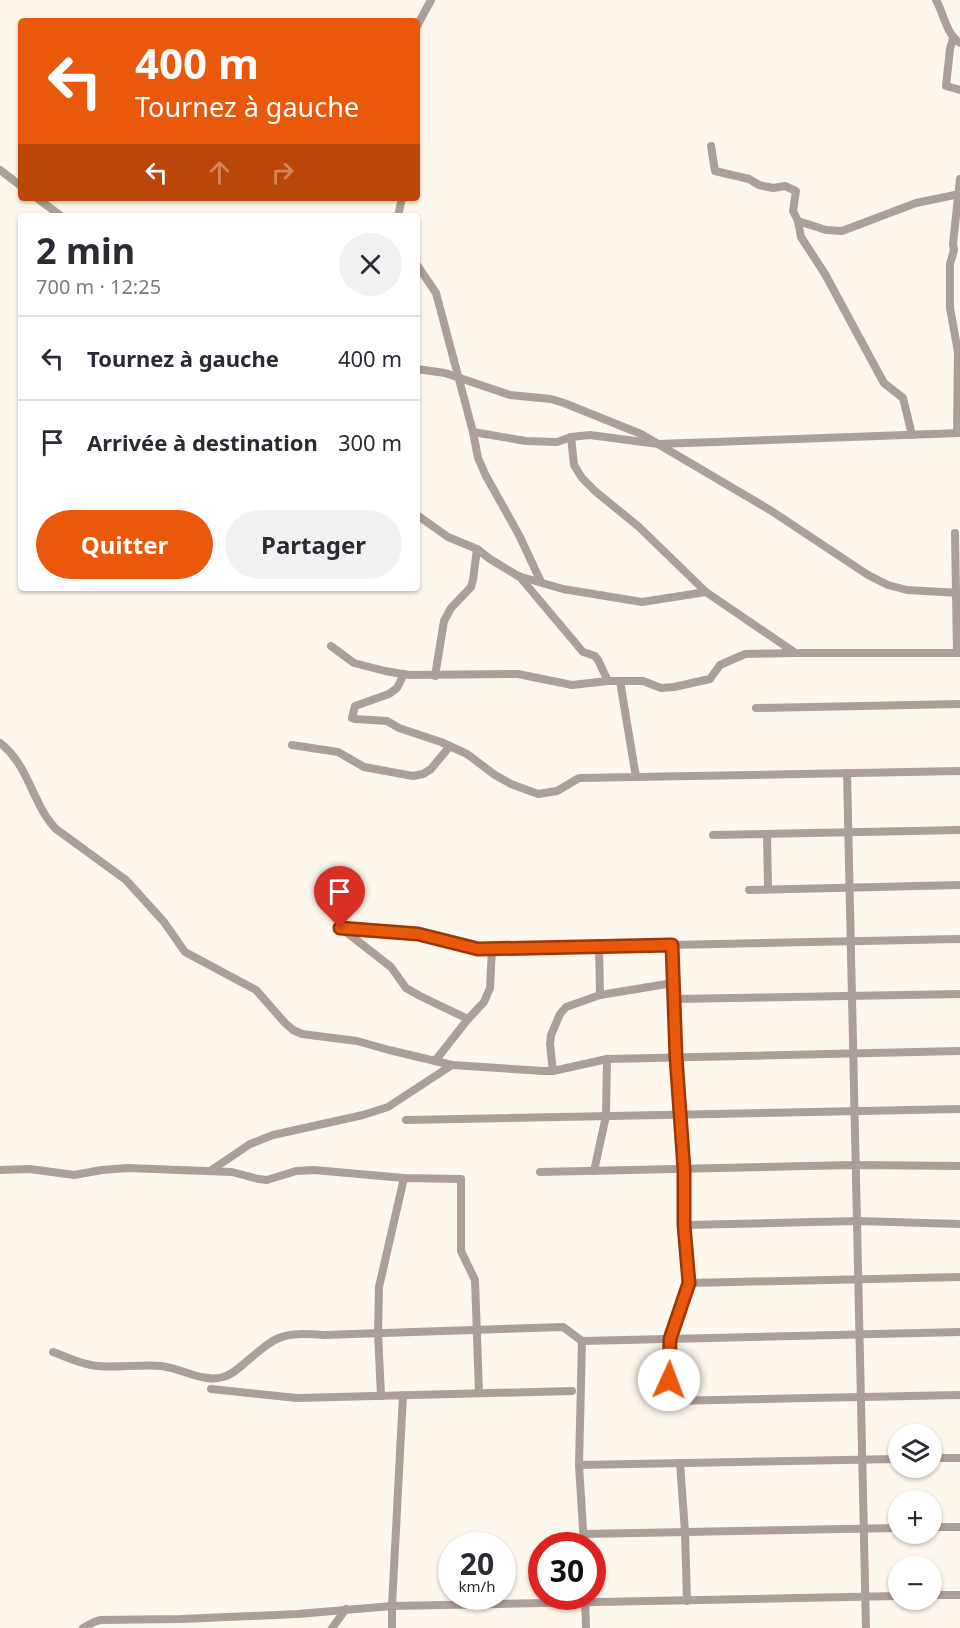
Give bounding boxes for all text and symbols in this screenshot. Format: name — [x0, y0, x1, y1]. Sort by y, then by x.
text: 400 m — [135, 34, 259, 91]
icon: left — [36, 42, 114, 120]
text: Tournez à gauche — [135, 88, 359, 125]
icon: left — [140, 156, 173, 189]
icon: ahead — [203, 156, 236, 189]
icon: right — [266, 156, 299, 189]
text: 2 min — [36, 226, 135, 275]
button: close — [339, 233, 402, 296]
text: 700 m · 12:25 — [36, 273, 161, 300]
icon: left — [36, 342, 69, 375]
text: Tournez à gauche — [87, 343, 279, 373]
text: 400 m — [338, 343, 402, 373]
icon: arrive — [36, 426, 69, 459]
text: Arrivée à destination — [87, 427, 318, 457]
text: 300 m — [338, 427, 402, 457]
button: Quitter — [36, 510, 213, 579]
button: Partager — [225, 510, 402, 579]
pin — [314, 866, 365, 928]
icon: arrive — [323, 875, 356, 908]
position arrow — [637, 1348, 701, 1412]
map controls — [888, 1424, 942, 1610]
button: layers — [888, 1424, 942, 1478]
button: + — [888, 1490, 942, 1544]
speed limit sign: 30 — [528, 1532, 606, 1610]
text: 20 — [460, 1543, 494, 1584]
button: − — [888, 1556, 942, 1610]
text: km/h — [459, 1576, 495, 1596]

